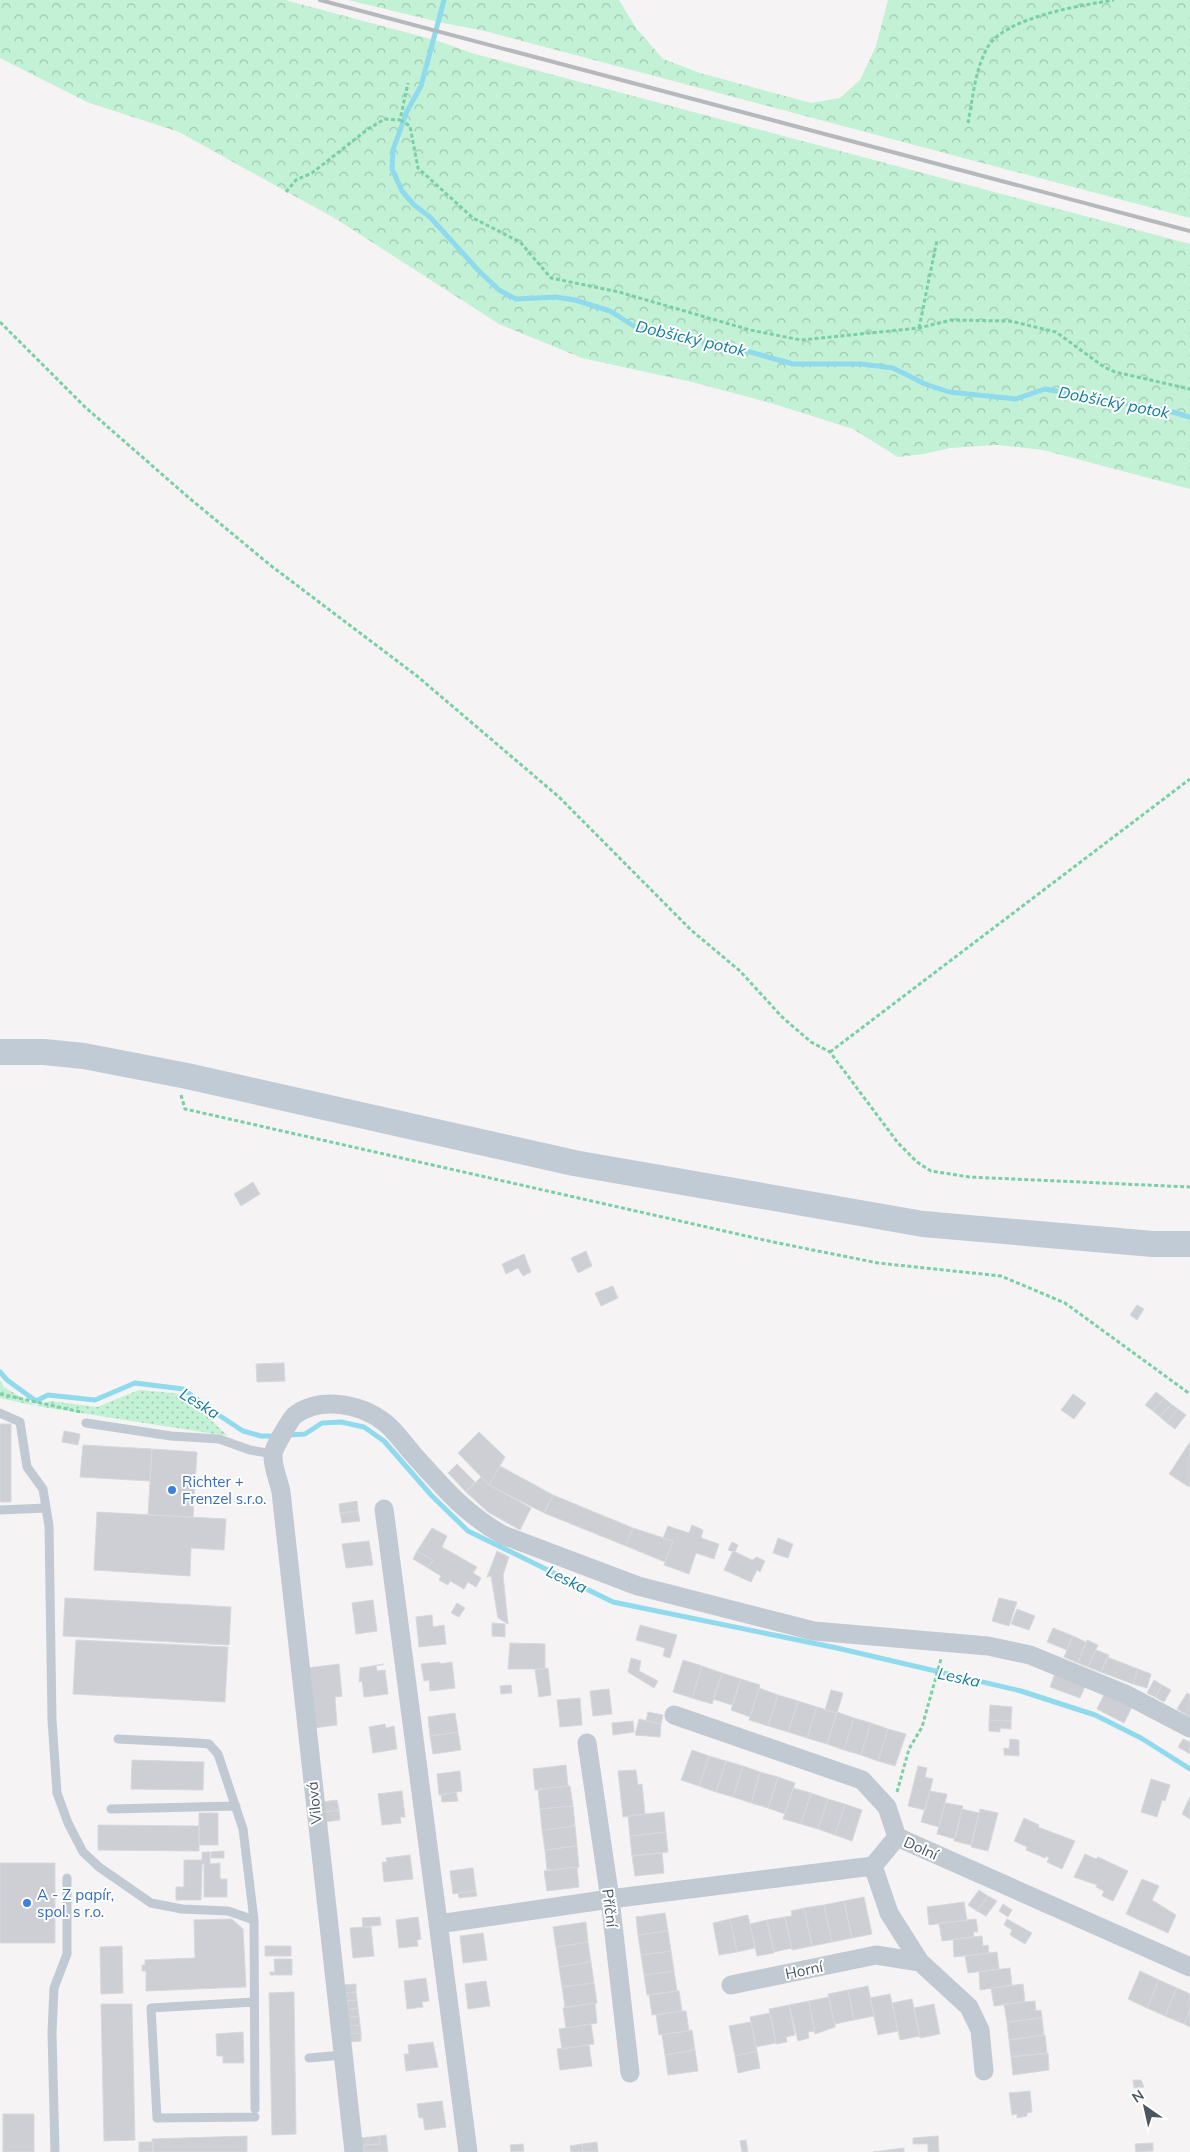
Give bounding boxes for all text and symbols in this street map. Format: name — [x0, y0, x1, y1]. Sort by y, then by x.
water label: Dobšický potok — [634, 316, 749, 361]
water label: Dobšický potok — [1057, 381, 1172, 423]
water label: Leska — [176, 1383, 224, 1423]
place label: Richter + Frenzel s.r.o. — [182, 1472, 267, 1508]
marker: Richter + Frenzel s.r.o. — [166, 1484, 178, 1496]
water label: Leska — [543, 1561, 591, 1598]
water label: Leska — [936, 1663, 983, 1691]
street label: Vilová — [302, 1781, 326, 1825]
street label: Dolní — [901, 1832, 942, 1865]
place label: A - Z papír, spol. s r.o. — [37, 1885, 114, 1921]
street label: Příční — [598, 1888, 622, 1930]
marker: A - Z papír, spol. s r.o. — [21, 1897, 33, 1909]
street label: Horní — [784, 1956, 826, 1983]
north arrow — [1120, 2082, 1170, 2132]
text: N — [1128, 2086, 1147, 2107]

